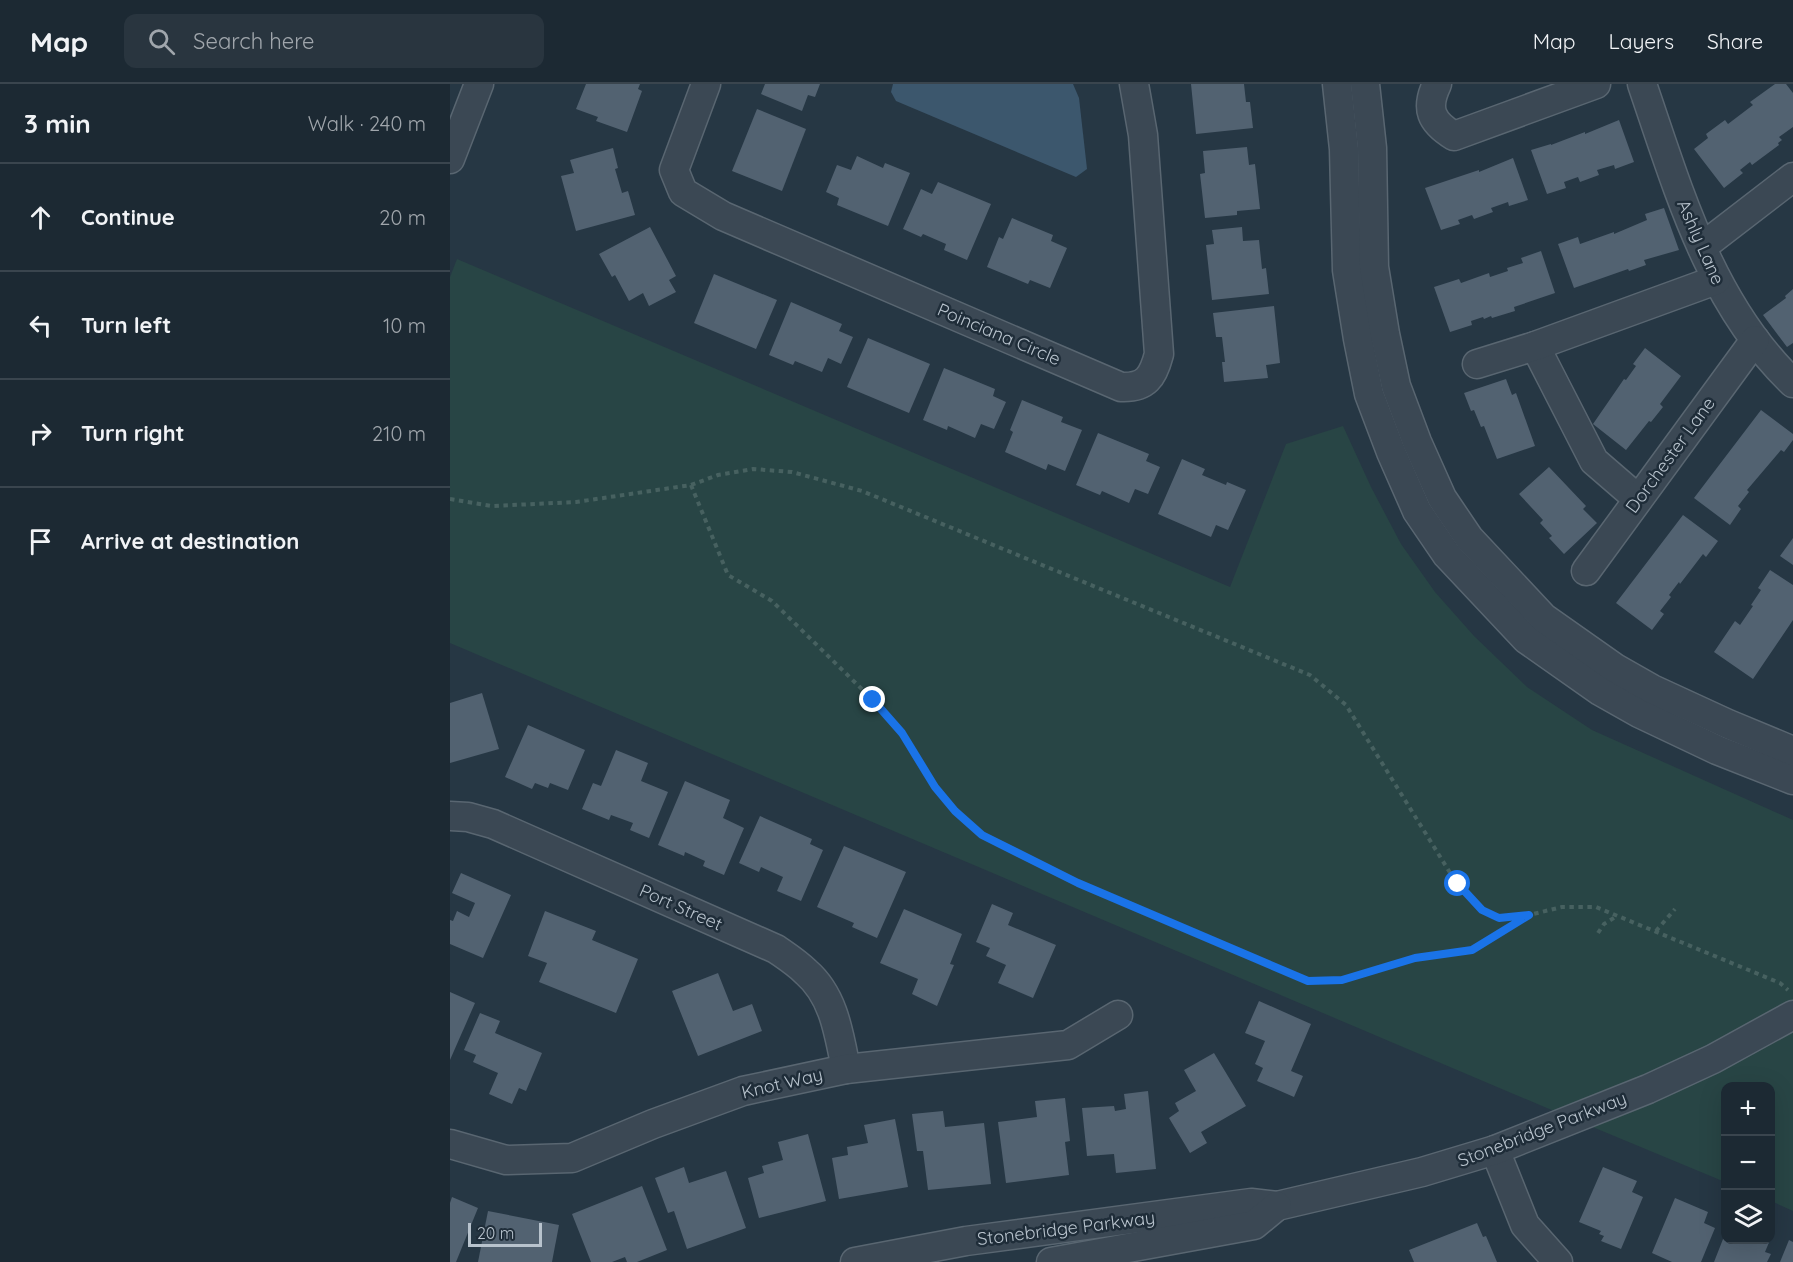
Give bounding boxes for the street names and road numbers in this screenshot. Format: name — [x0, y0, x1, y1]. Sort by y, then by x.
street label: Ashly Lane — [1672, 196, 1730, 288]
street label: Poinciana Circle — [934, 298, 1064, 370]
street label: Dorchester Lane — [1620, 393, 1720, 517]
street label: Port Street — [636, 878, 726, 936]
street label: Knot Way — [739, 1062, 825, 1104]
street label: Stonebridge Parkway — [1454, 1086, 1630, 1172]
street label: Stonebridge Parkway — [976, 1206, 1156, 1250]

